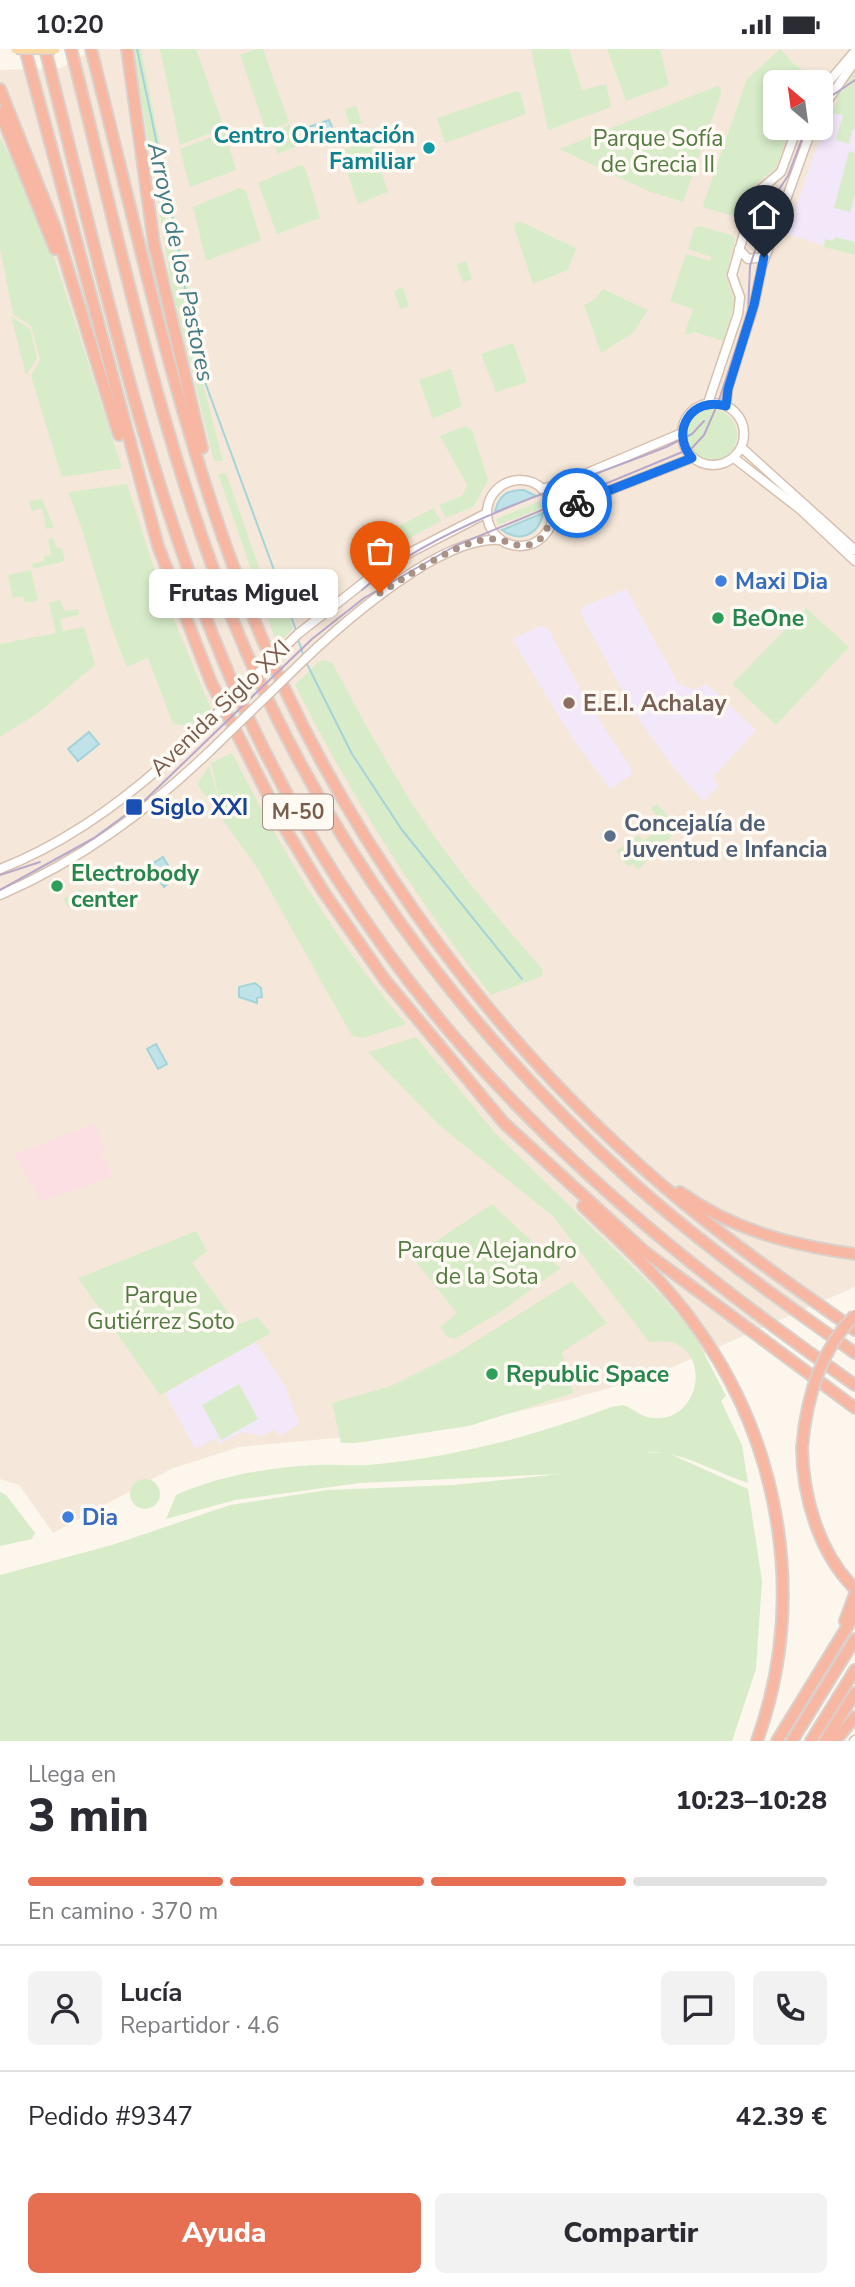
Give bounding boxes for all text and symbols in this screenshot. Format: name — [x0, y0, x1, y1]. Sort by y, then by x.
text: 10:20 — [35, 7, 104, 42]
north arrow — [763, 70, 833, 140]
map controls — [763, 70, 833, 140]
place label: Centro Orientación Familiar — [213, 120, 415, 177]
park label: Parque Sofía de Grecia II — [593, 123, 723, 180]
water label: Arroyo de los Pastores — [140, 139, 222, 384]
marker: Centro Orientación Familiar — [421, 140, 437, 156]
pin — [734, 185, 794, 257]
icon: home — [745, 196, 783, 234]
courier — [542, 468, 612, 538]
icon: bike — [558, 484, 596, 522]
pin — [350, 521, 410, 593]
icon: bag — [361, 532, 399, 570]
place label: Maxi Dia — [735, 566, 828, 597]
callout: Frutas Miguel — [149, 569, 338, 617]
marker: Maxi Dia — [713, 573, 729, 589]
text: Frutas Miguel — [168, 578, 319, 609]
place label: BeOne — [732, 603, 804, 634]
marker: BeOne — [710, 610, 726, 626]
street label: Avenida Siglo XXI — [143, 633, 297, 783]
place label: E.E.I. Achalay — [583, 688, 727, 719]
marker: E.E.I. Achalay — [561, 695, 577, 711]
place label: Siglo XXI — [150, 792, 248, 823]
road number: M-50 — [263, 795, 333, 829]
marker: Siglo XXI — [124, 797, 144, 817]
place label: Concejalía de Juventud e Infancia — [623, 808, 828, 865]
marker: Concejalía de Juventud e Infancia — [602, 828, 618, 844]
place label: Electrobody center — [71, 858, 200, 915]
marker: Electrobody center — [49, 878, 65, 894]
park label: Parque Alejandro de la Sota — [397, 1235, 577, 1292]
park label: Parque Gutiérrez Soto — [87, 1280, 235, 1337]
place label: Republic Space — [506, 1359, 669, 1390]
marker: Republic Space — [484, 1366, 500, 1382]
place label: Dia — [82, 1502, 118, 1533]
marker: Dia — [60, 1509, 76, 1525]
text: Llega en — [28, 1759, 116, 1790]
text: 10:23–10:28 — [676, 1783, 827, 1818]
text: 3 min — [28, 1784, 149, 1847]
text: En camino · 370 m — [28, 1896, 218, 1927]
button: person — [28, 1971, 102, 2045]
button: chat — [661, 1971, 735, 2045]
button: phone — [753, 1971, 827, 2045]
text: Lucía — [120, 1975, 183, 2010]
text: Repartidor · 4.6 — [120, 2010, 280, 2041]
text: Pedido #9347 — [28, 2099, 193, 2134]
text: 42.39 € — [736, 2099, 827, 2134]
button: Ayuda — [28, 2193, 421, 2273]
button: Compartir — [435, 2193, 827, 2273]

